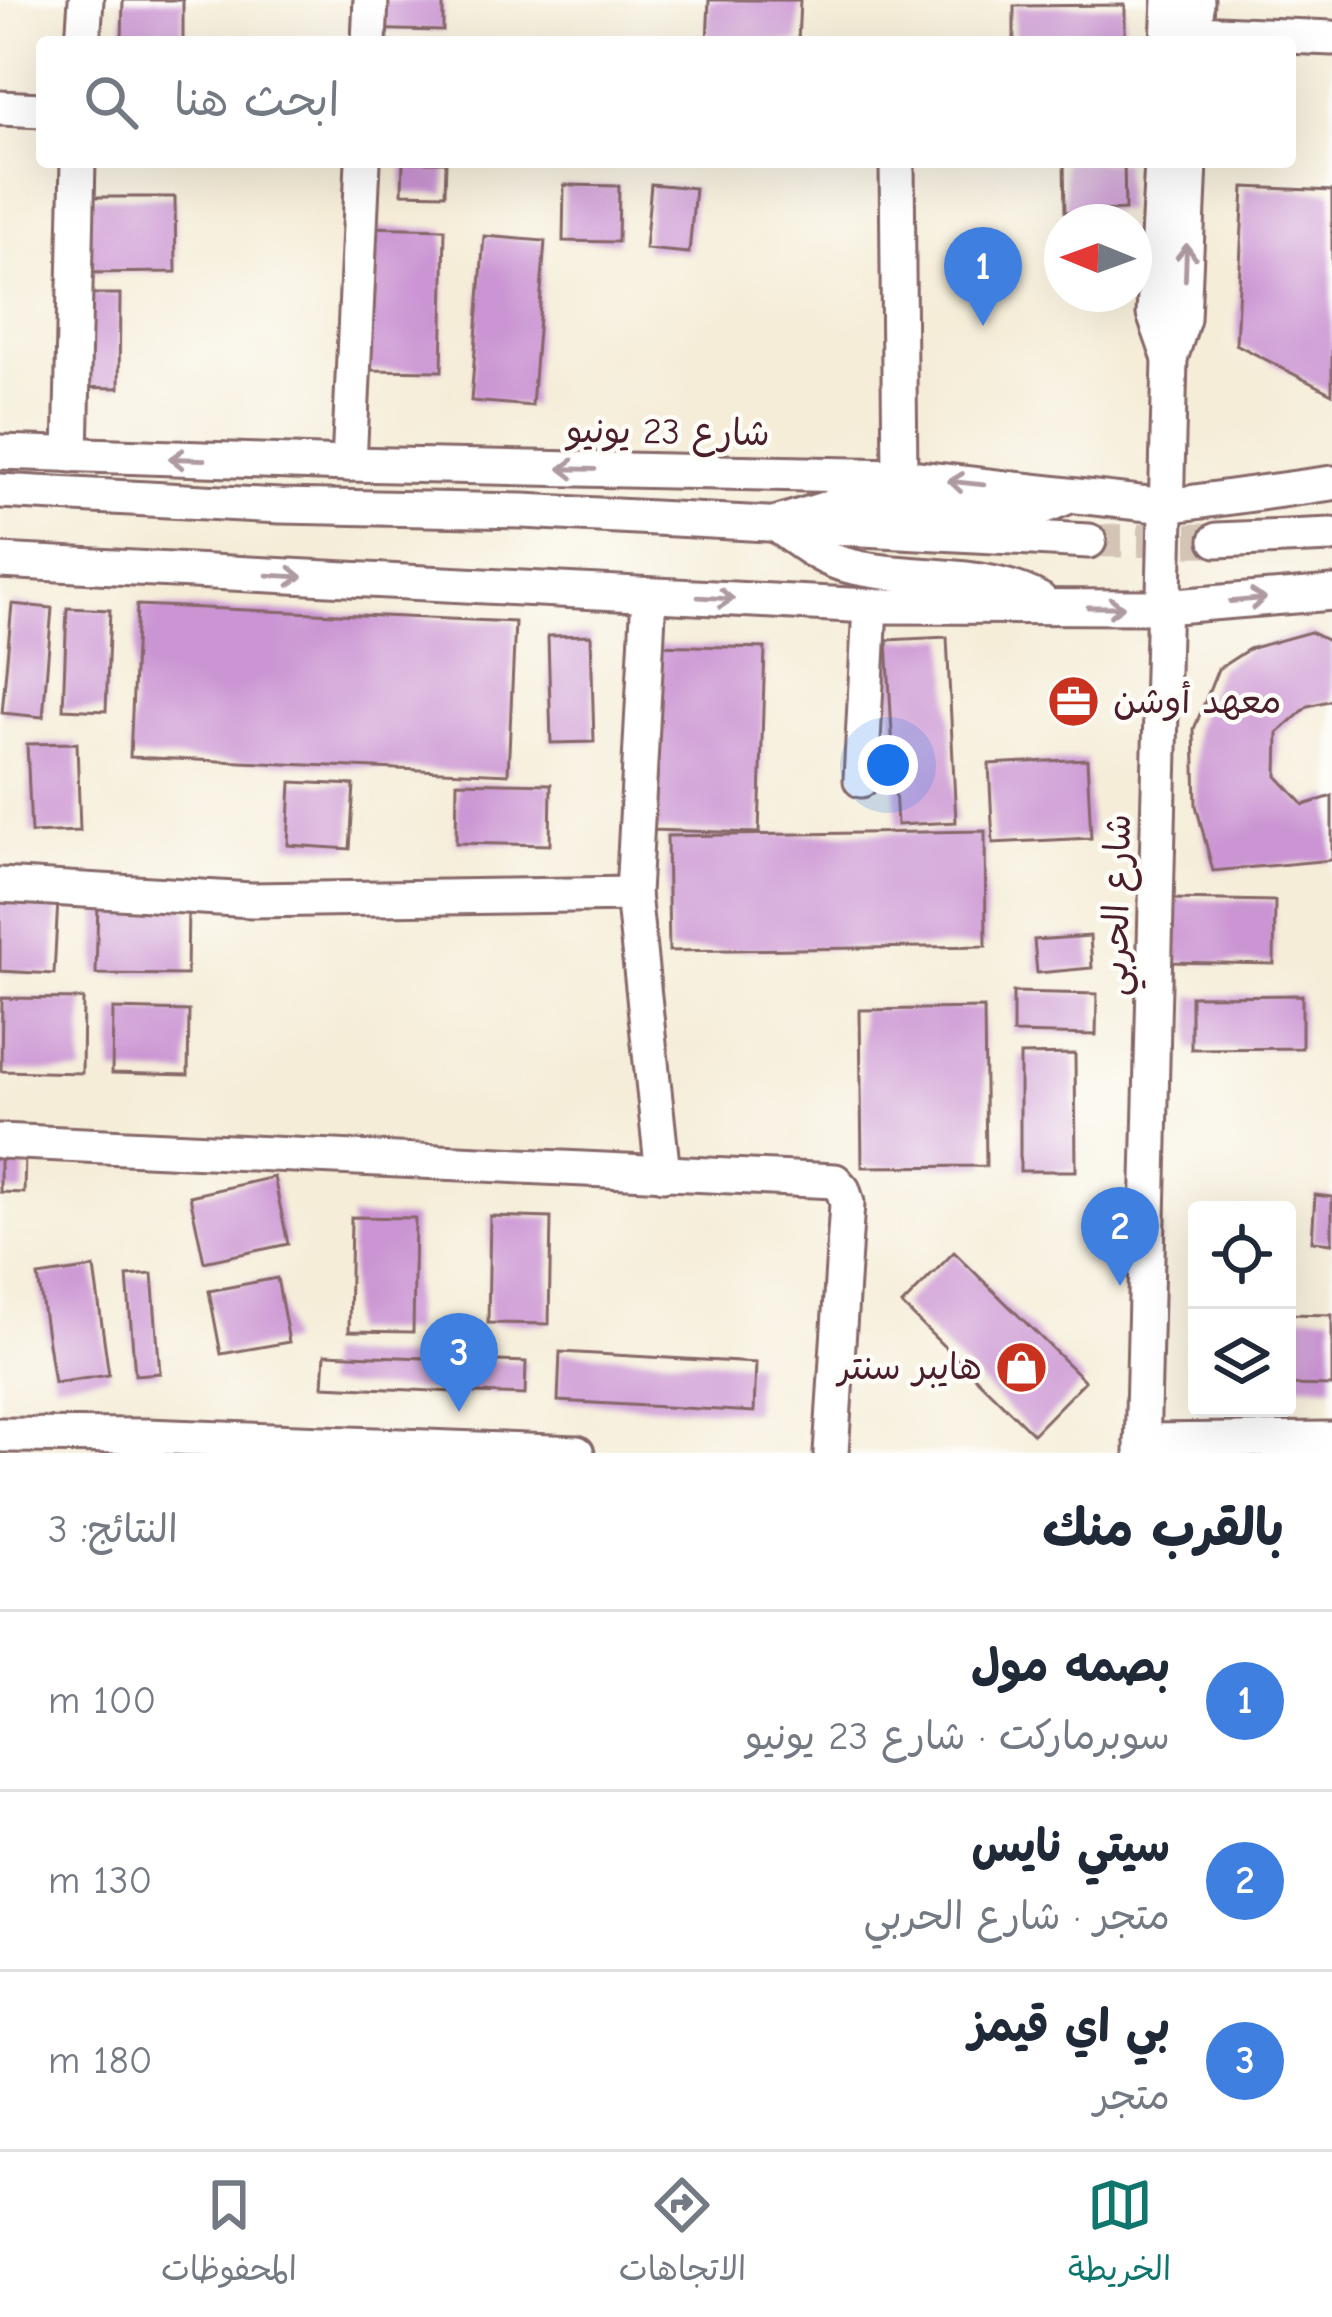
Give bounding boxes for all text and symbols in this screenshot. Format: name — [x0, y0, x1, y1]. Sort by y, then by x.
search box — [36, 36, 1296, 168]
icon: search — [78, 69, 144, 135]
text: ابحث هنا — [174, 74, 339, 126]
north arrow — [1044, 204, 1152, 312]
pin: 1 — [944, 227, 1022, 326]
one-way arrow — [1175, 243, 1198, 282]
street label: شارع 23 يونيو — [564, 410, 770, 458]
one-way arrow — [168, 447, 207, 470]
one-way arrow — [558, 458, 597, 481]
one-way arrow — [947, 472, 986, 494]
one-way arrow — [265, 565, 304, 588]
one-way arrow — [696, 587, 735, 610]
one-way arrow — [1228, 589, 1267, 612]
one-way arrow — [1086, 596, 1125, 618]
office icon: معهد أوشن — [1046, 673, 1102, 729]
place label: معهد أوشن — [1113, 680, 1282, 722]
your location — [858, 735, 918, 795]
street label: شارع الحربي — [1095, 814, 1149, 997]
pin: 2 — [1081, 1187, 1159, 1286]
map controls — [1188, 1201, 1296, 1417]
button: locate — [1188, 1201, 1296, 1309]
button: layers — [1188, 1309, 1296, 1417]
pin: 3 — [420, 1313, 498, 1412]
shop icon: هايبر سنتر — [993, 1339, 1049, 1395]
place label: هايبر سنتر — [835, 1347, 982, 1388]
text: بالقرب منك — [1042, 1499, 1284, 1558]
text: النتائج: 3 — [48, 1507, 178, 1552]
text: بصمه مول — [971, 1640, 1170, 1692]
text: 100 m — [48, 1678, 156, 1723]
text: 1 — [1237, 1678, 1253, 1723]
text: سوبرماركت · شارع 23 يونيو — [745, 1714, 1170, 1759]
text: سيتي نايس — [971, 1820, 1170, 1872]
text: 130 m — [48, 1858, 152, 1903]
text: 2 — [1235, 1858, 1255, 1903]
text: متجر · شارع الحربي — [863, 1894, 1170, 1939]
text: بي اي قيمز — [969, 2000, 1170, 2052]
text: 180 m — [48, 2038, 153, 2083]
text: 3 — [1235, 2038, 1255, 2083]
text: متجر — [1094, 2074, 1170, 2119]
tab: المحفوظات — [161, 2172, 297, 2298]
tab: الاتجاهات — [619, 2172, 746, 2298]
tab: الخريطة — [1068, 2172, 1171, 2298]

